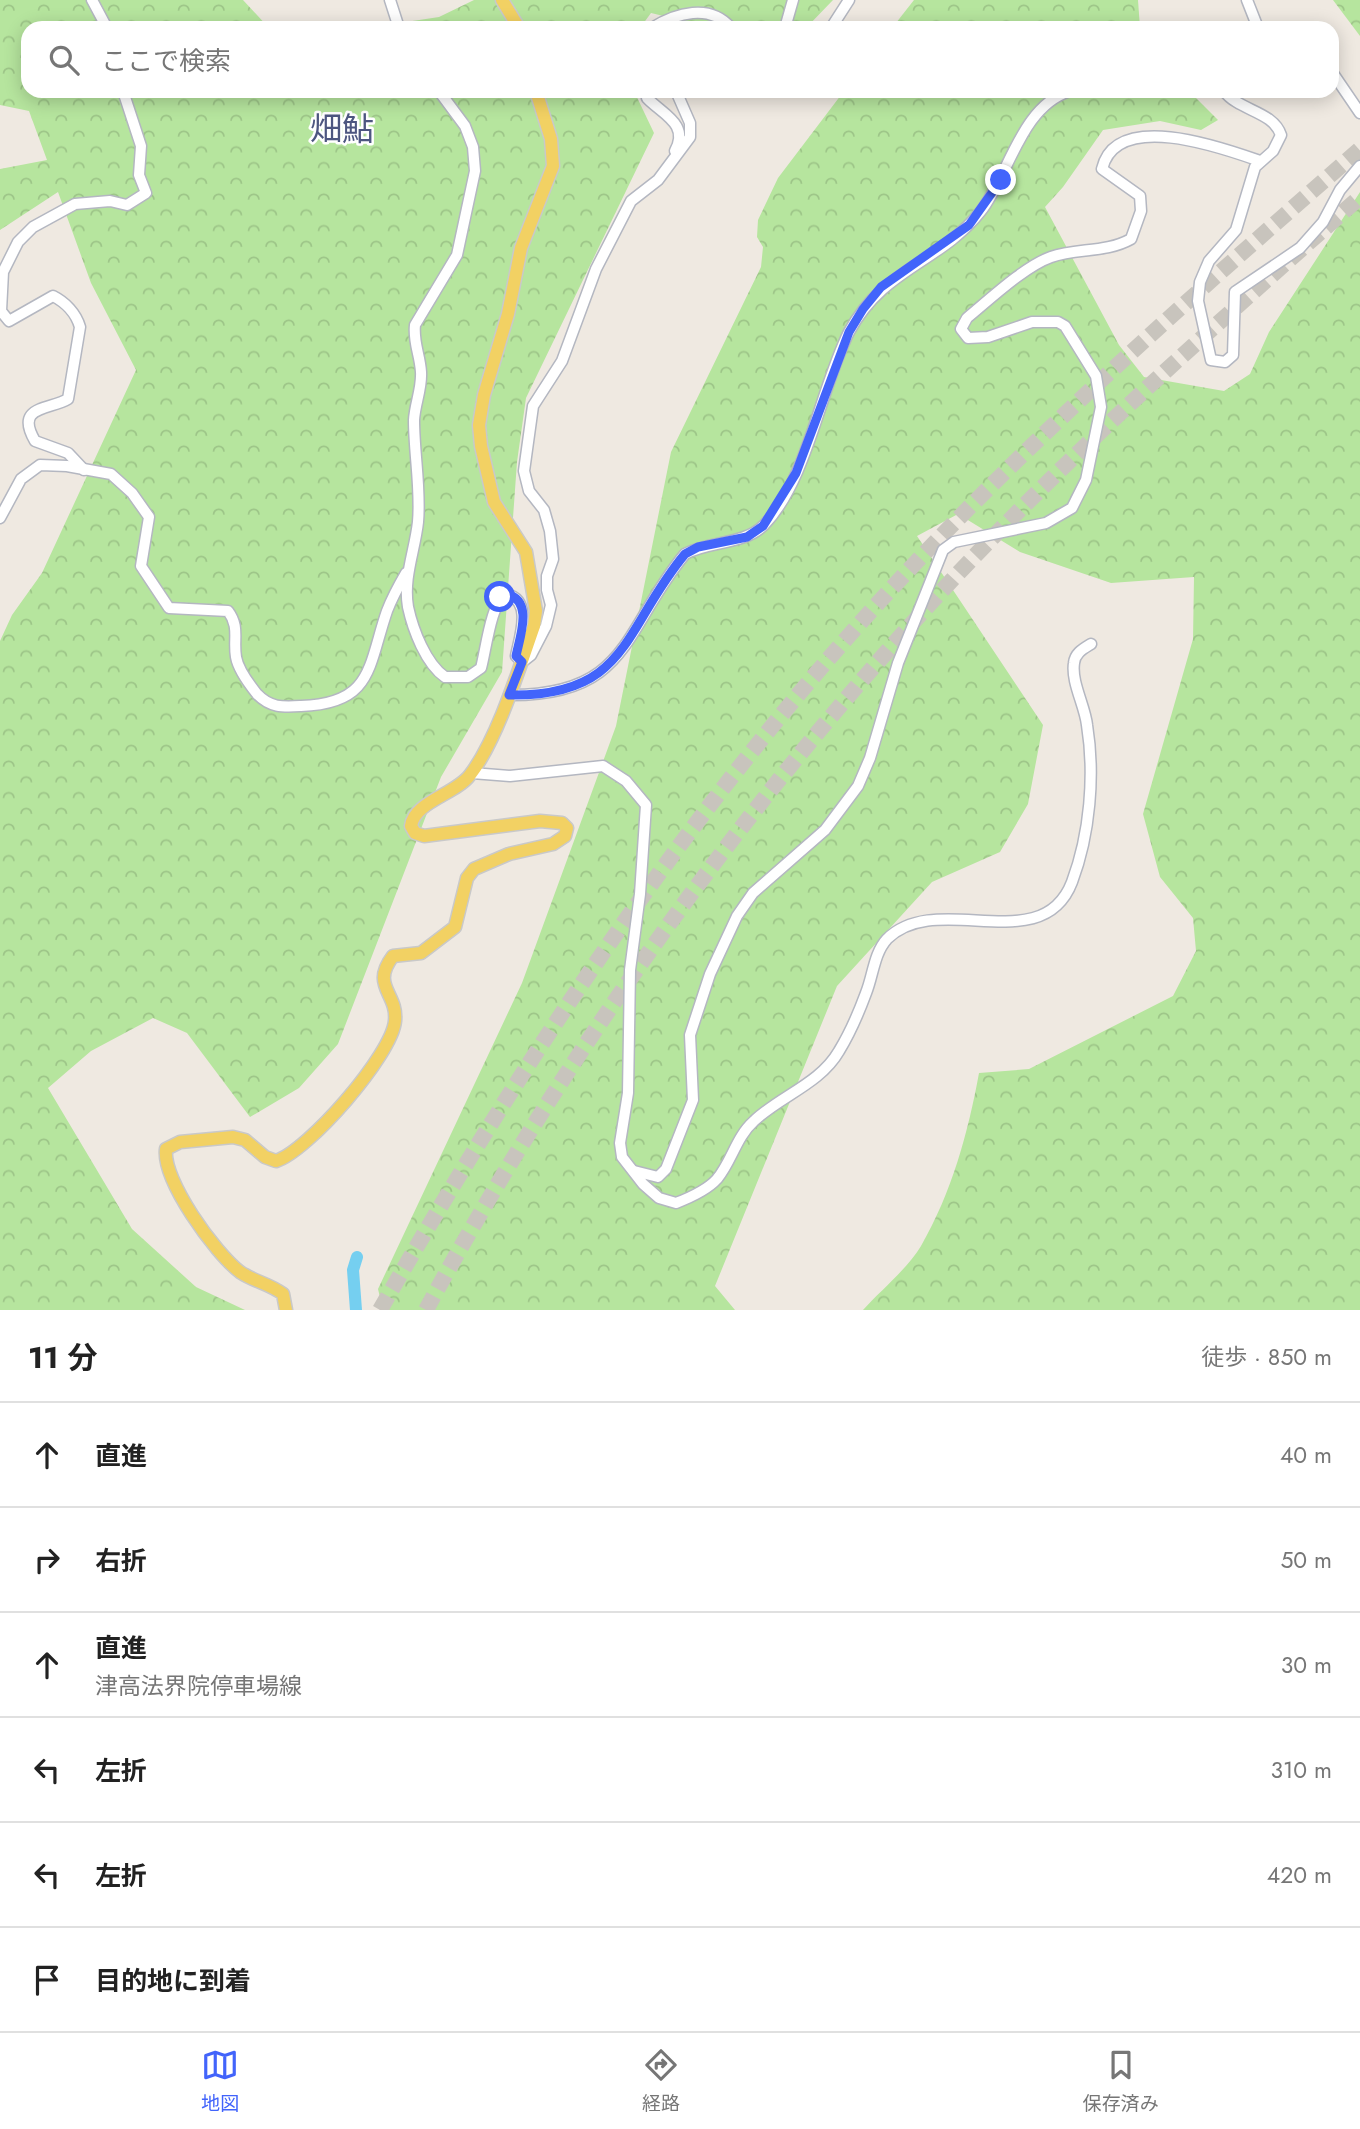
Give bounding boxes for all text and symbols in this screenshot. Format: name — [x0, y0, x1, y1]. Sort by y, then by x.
search box — [21, 21, 1339, 98]
icon: search — [45, 41, 83, 79]
text: ここで検索 — [101, 42, 231, 80]
district label: 畑鮎 — [310, 106, 374, 152]
route end — [985, 164, 1016, 195]
route start — [484, 581, 515, 612]
text: 11 分 — [28, 1336, 98, 1379]
text: 徒歩 · 850 m — [1201, 1340, 1332, 1374]
icon: ahead — [28, 1436, 66, 1474]
text: 直進 — [95, 1437, 147, 1475]
text: 40 m — [1280, 1438, 1332, 1472]
icon: right — [28, 1541, 66, 1579]
text: 右折 — [95, 1542, 147, 1580]
text: 50 m — [1280, 1543, 1332, 1577]
text: 直進 — [95, 1629, 147, 1667]
icon: ahead — [28, 1646, 66, 1684]
text: 30 m — [1281, 1648, 1332, 1682]
text: 津高法界院停車場線 — [95, 1669, 302, 1703]
icon: left — [28, 1751, 66, 1789]
text: 左折 — [95, 1752, 147, 1790]
text: 310 m — [1270, 1753, 1332, 1787]
icon: left — [28, 1856, 66, 1894]
text: 左折 — [95, 1857, 147, 1895]
text: 420 m — [1267, 1858, 1332, 1892]
icon: arrive — [28, 1961, 66, 1999]
text: 目的地に到着 — [95, 1962, 251, 2000]
tab: 地図 — [201, 2046, 239, 2117]
tab: 経路 — [642, 2046, 680, 2117]
tab: 保存済み — [1083, 2046, 1159, 2117]

